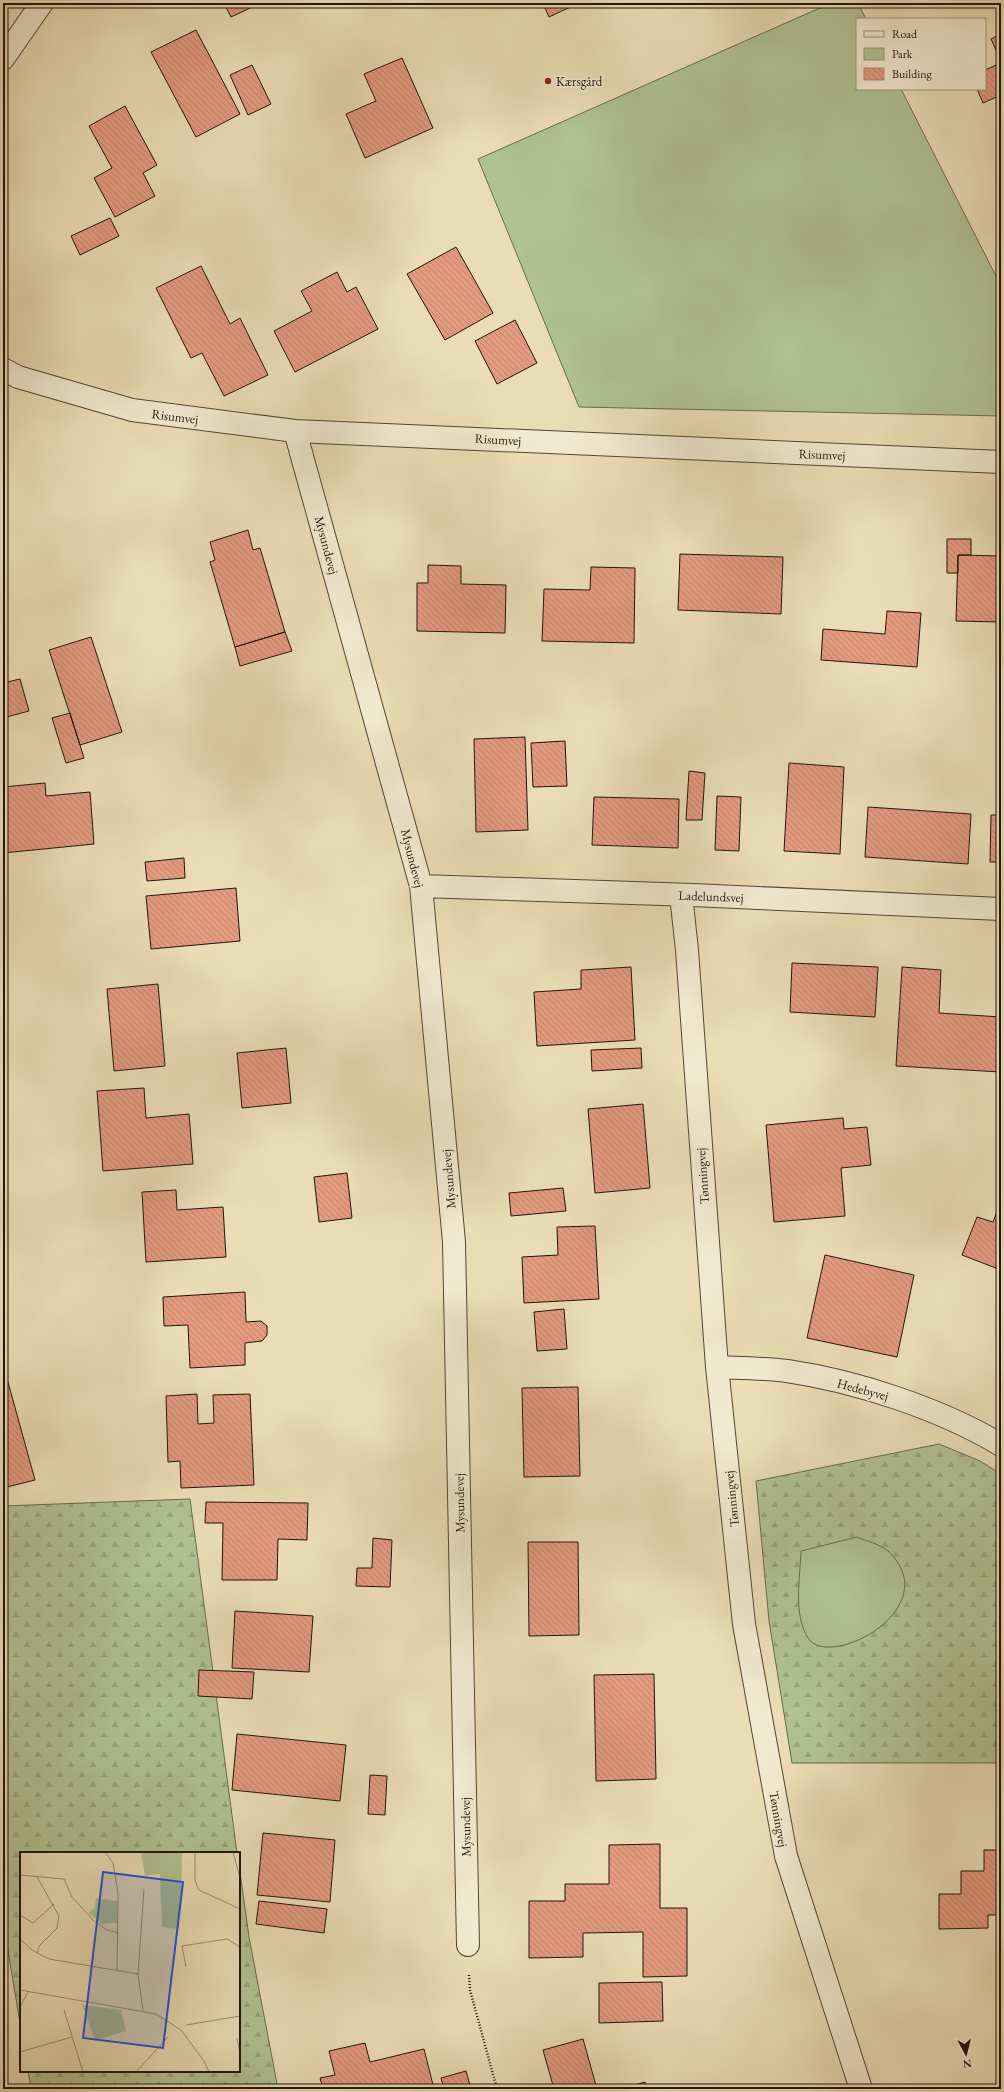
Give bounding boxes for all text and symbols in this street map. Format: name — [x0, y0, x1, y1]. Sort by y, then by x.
legend — [856, 18, 986, 90]
text: Road — [892, 26, 918, 42]
text: Park — [892, 46, 913, 62]
text: Building — [892, 66, 933, 82]
place label: Kærsgård — [556, 73, 603, 90]
marker: Kærsgård — [543, 76, 553, 86]
street label: Risumvej — [151, 405, 199, 428]
street label: Risumvej — [474, 430, 522, 449]
street label: Risumvej — [798, 445, 846, 464]
street label: Mysundevej — [311, 514, 342, 576]
street label: Mysundevej — [397, 827, 428, 889]
street label: Ladelundsvej — [678, 887, 744, 906]
street label: Tønningvej — [692, 1147, 713, 1205]
street label: Mysundevej — [437, 1148, 460, 1209]
street label: Hedebyvej — [835, 1374, 891, 1405]
street label: Tønningvej — [720, 1470, 743, 1528]
street label: Mysundevej — [450, 1473, 469, 1533]
street label: Tønningvej — [765, 1790, 792, 1848]
street label: Mysundevej — [456, 1797, 475, 1857]
inset map — [20, 1852, 240, 2072]
north arrow — [946, 2034, 986, 2074]
text: N — [962, 2056, 972, 2071]

